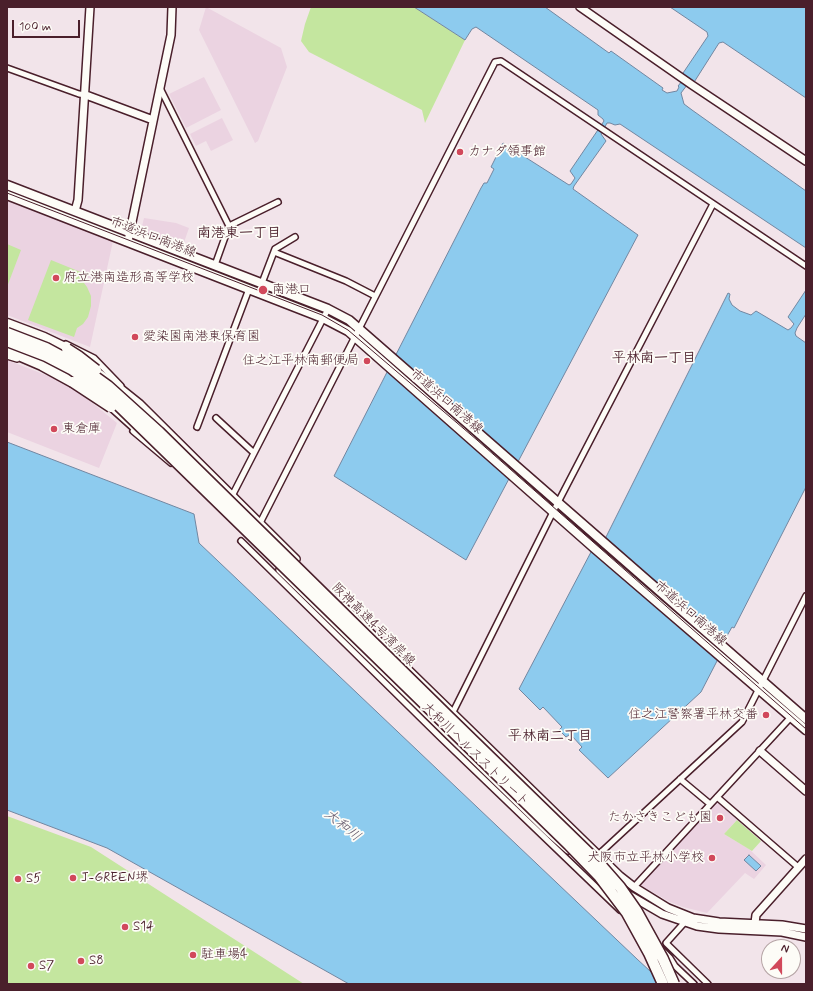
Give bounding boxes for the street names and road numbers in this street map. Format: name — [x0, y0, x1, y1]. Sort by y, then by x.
street label: 市道浜口南港線 — [108, 214, 198, 262]
street label: 市道浜口南港線 — [407, 366, 485, 438]
street label: 市道浜口南港線 — [651, 578, 729, 650]
street label: 阪神高速4号湾岸線 — [328, 580, 418, 670]
street label: 大和川ヘルスストリート — [418, 700, 532, 810]

